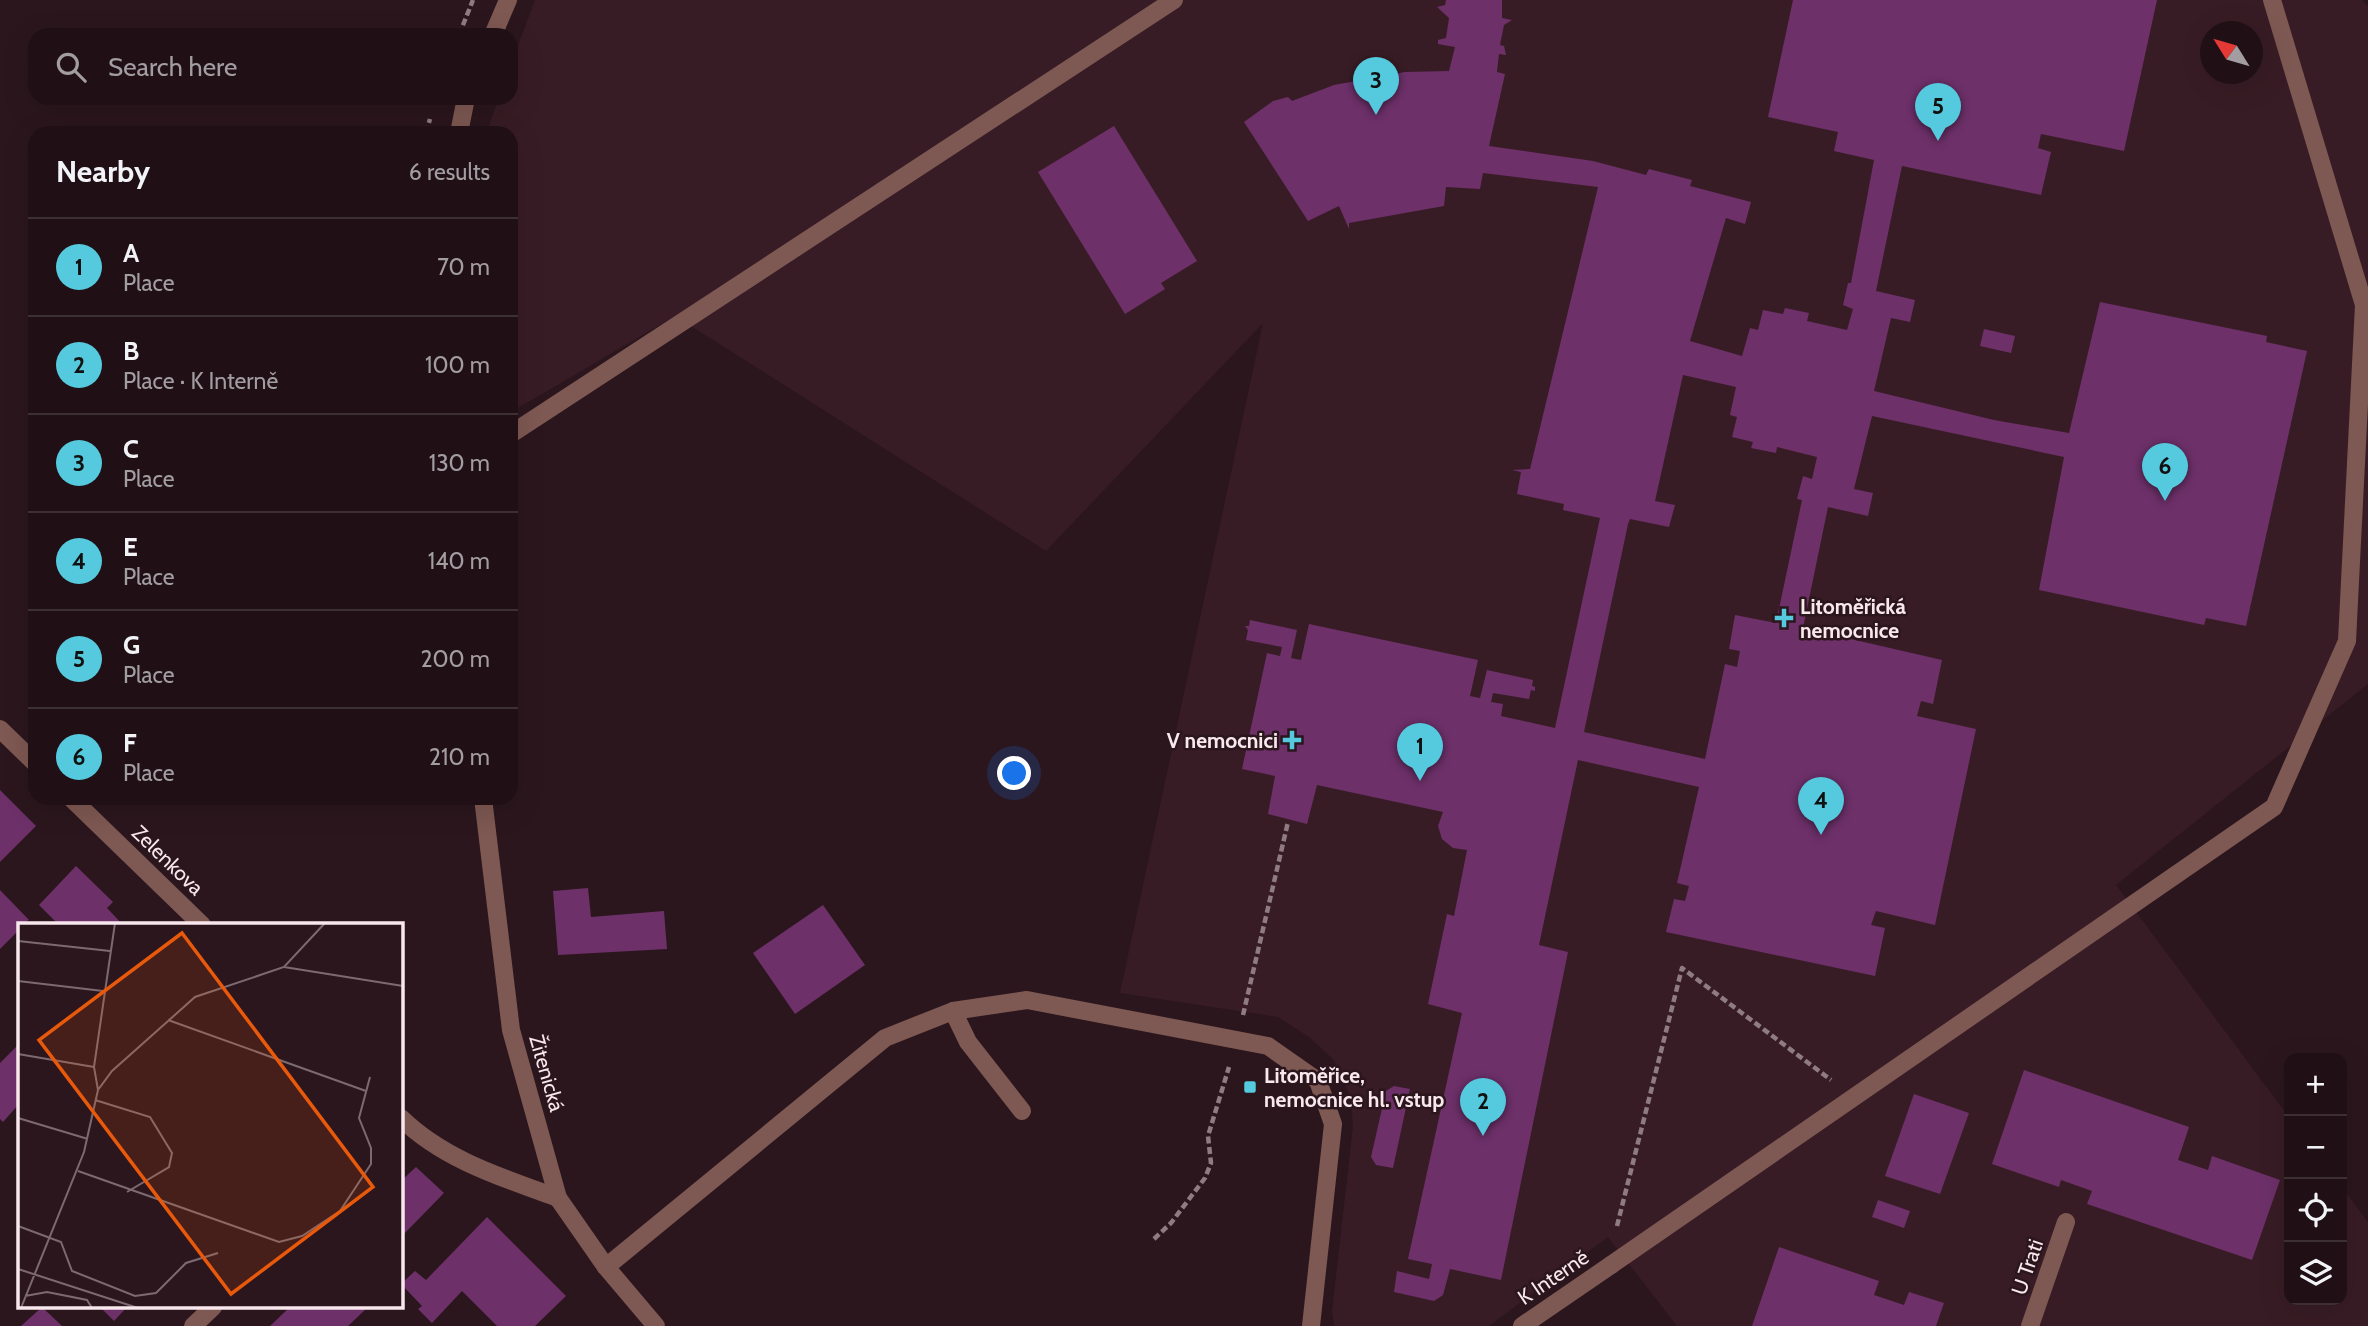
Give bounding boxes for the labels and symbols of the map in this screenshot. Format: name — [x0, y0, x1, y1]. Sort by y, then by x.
north arrow — [2200, 21, 2263, 84]
pin: 3 — [1353, 57, 1399, 115]
pin: 5 — [1915, 83, 1961, 141]
pin: 6 — [2142, 443, 2188, 501]
place label: Litoměřická nemocnice — [1800, 594, 1906, 643]
marker: Litoměřická nemocnice — [1774, 608, 1794, 628]
pin: 1 — [1397, 723, 1443, 781]
place label: V nemocnici — [1167, 728, 1278, 753]
marker: V nemocnici — [1284, 732, 1300, 748]
your location — [997, 756, 1031, 790]
pin: 4 — [1798, 777, 1844, 835]
street label: Zelenkova — [127, 820, 209, 900]
inset map — [18, 923, 402, 1308]
street label: Žitenická — [524, 1031, 571, 1114]
place label: Litoměřice, nemocnice hl. vstup — [1264, 1063, 1444, 1112]
pin: 2 — [1460, 1078, 1506, 1136]
marker: Litoměřice, nemocnice hl. vstup — [1242, 1079, 1258, 1095]
street label: U Trati — [2006, 1236, 2048, 1298]
street label: K Interně — [1513, 1244, 1593, 1310]

